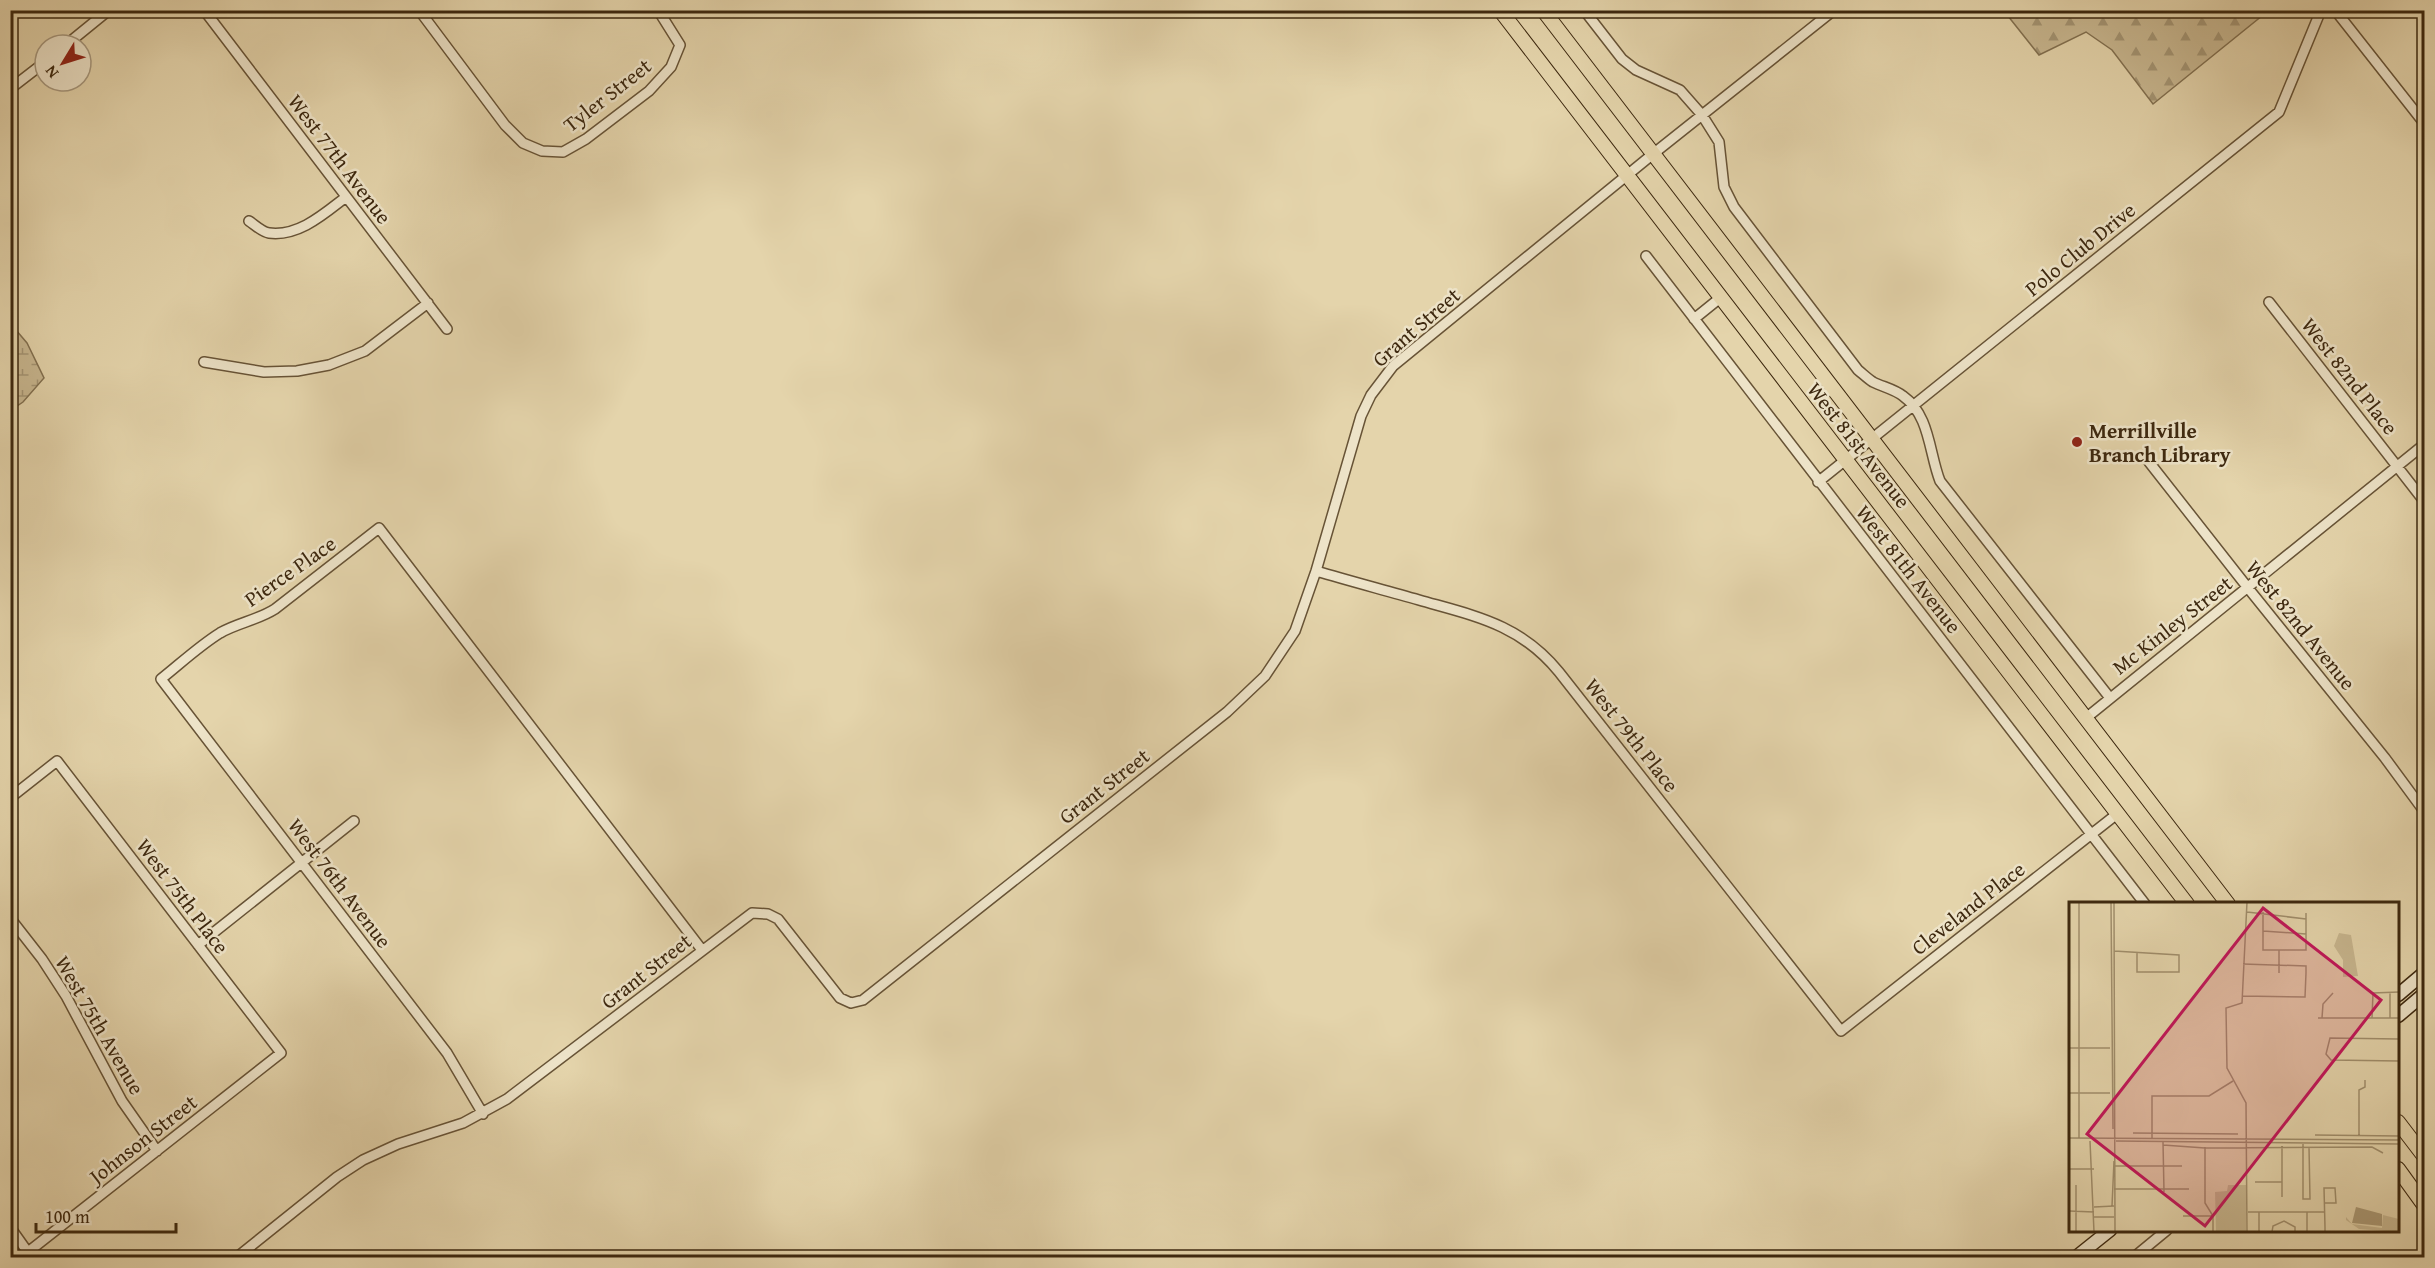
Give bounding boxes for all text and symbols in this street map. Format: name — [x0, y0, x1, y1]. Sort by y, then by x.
north arrow — [33, 33, 93, 93]
street label: Tyler Street — [556, 50, 658, 139]
text: N — [38, 60, 64, 84]
street label: West 77th Avenue — [281, 87, 399, 231]
street label: Polo Club Drive — [2018, 195, 2142, 303]
street label: Grant Street — [1365, 280, 1467, 374]
street label: West 82nd Place — [2294, 311, 2406, 441]
street label: West 81st Avenue — [1800, 375, 1918, 515]
place label: Merrillville Branch Library — [2089, 415, 2231, 470]
marker: Merrillville Branch Library — [2070, 435, 2084, 449]
street label: West 81th Avenue — [1849, 498, 1969, 640]
street label: Pierce Place — [238, 528, 342, 614]
street label: West 82nd Avenue — [2239, 553, 2363, 697]
street label: Mc Kinley Street — [2105, 568, 2239, 682]
street label: West 79th Place — [1577, 671, 1687, 799]
street label: Grant Street — [1052, 740, 1156, 831]
street label: West 76th Avenue — [281, 811, 399, 955]
street label: West 75th Place — [129, 832, 237, 960]
street label: Cleveland Place — [1905, 854, 2032, 962]
inset map — [2069, 902, 2399, 1232]
street label: Grant Street — [594, 925, 698, 1016]
street label: West 75th Avenue — [48, 950, 152, 1100]
street label: Johnson Street — [80, 1087, 204, 1193]
scale bar — [36, 1196, 176, 1234]
text: 100 m — [45, 1203, 90, 1230]

